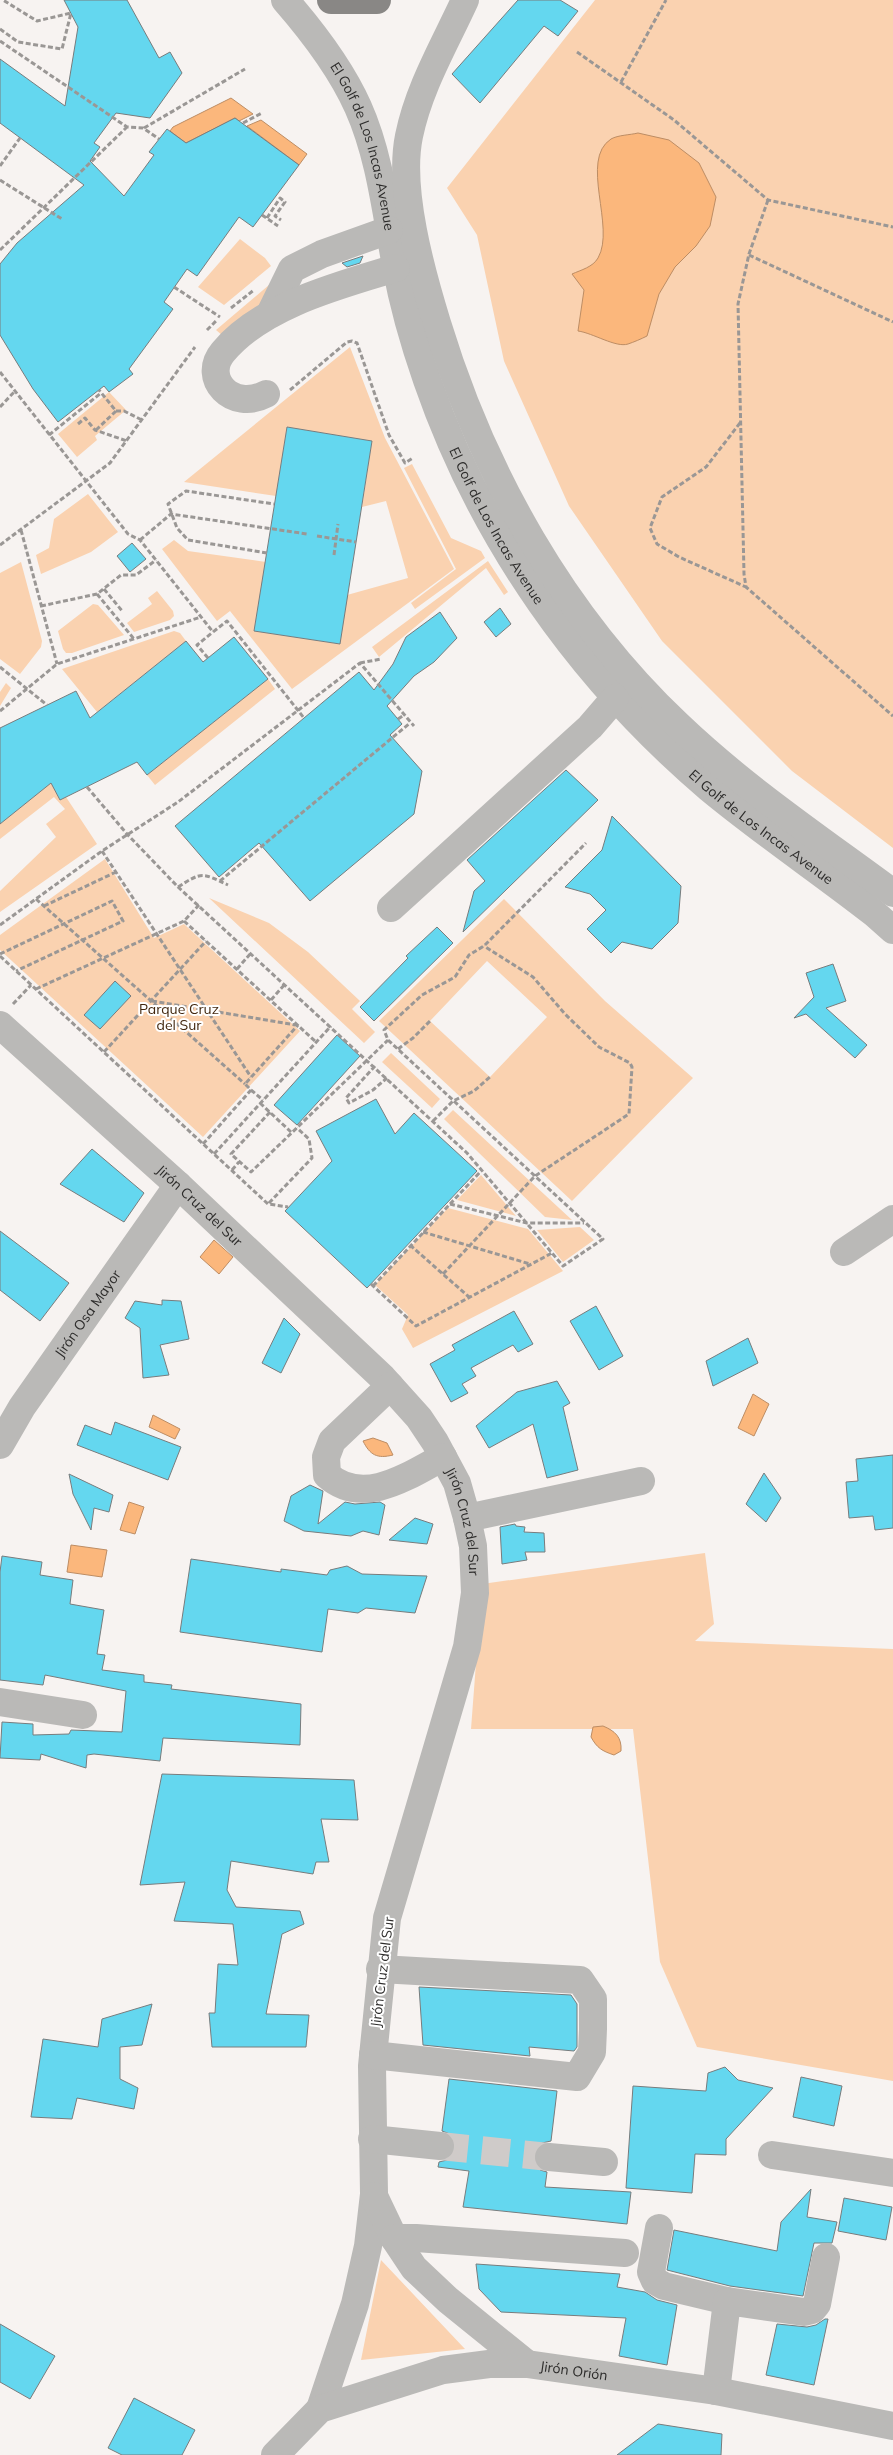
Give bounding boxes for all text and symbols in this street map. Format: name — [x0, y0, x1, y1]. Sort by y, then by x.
street label: El Golf de Los Incas Avenue — [326, 59, 399, 232]
street label: El Golf de Los Incas Avenue — [445, 444, 548, 608]
street label: El Golf de Los Incas Avenue — [685, 766, 837, 888]
park label: Parque Cruz del Sur — [139, 1000, 219, 1034]
street label: Jirón Cruz del Sur — [153, 1161, 247, 1251]
street label: Jirón Osa Mayor — [50, 1265, 125, 1361]
street label: Jirón Cruz del Sur — [441, 1464, 483, 1577]
street label: Jirón Cruz del Sur — [366, 1915, 398, 2028]
street label: Jirón Orión — [539, 2357, 609, 2384]

